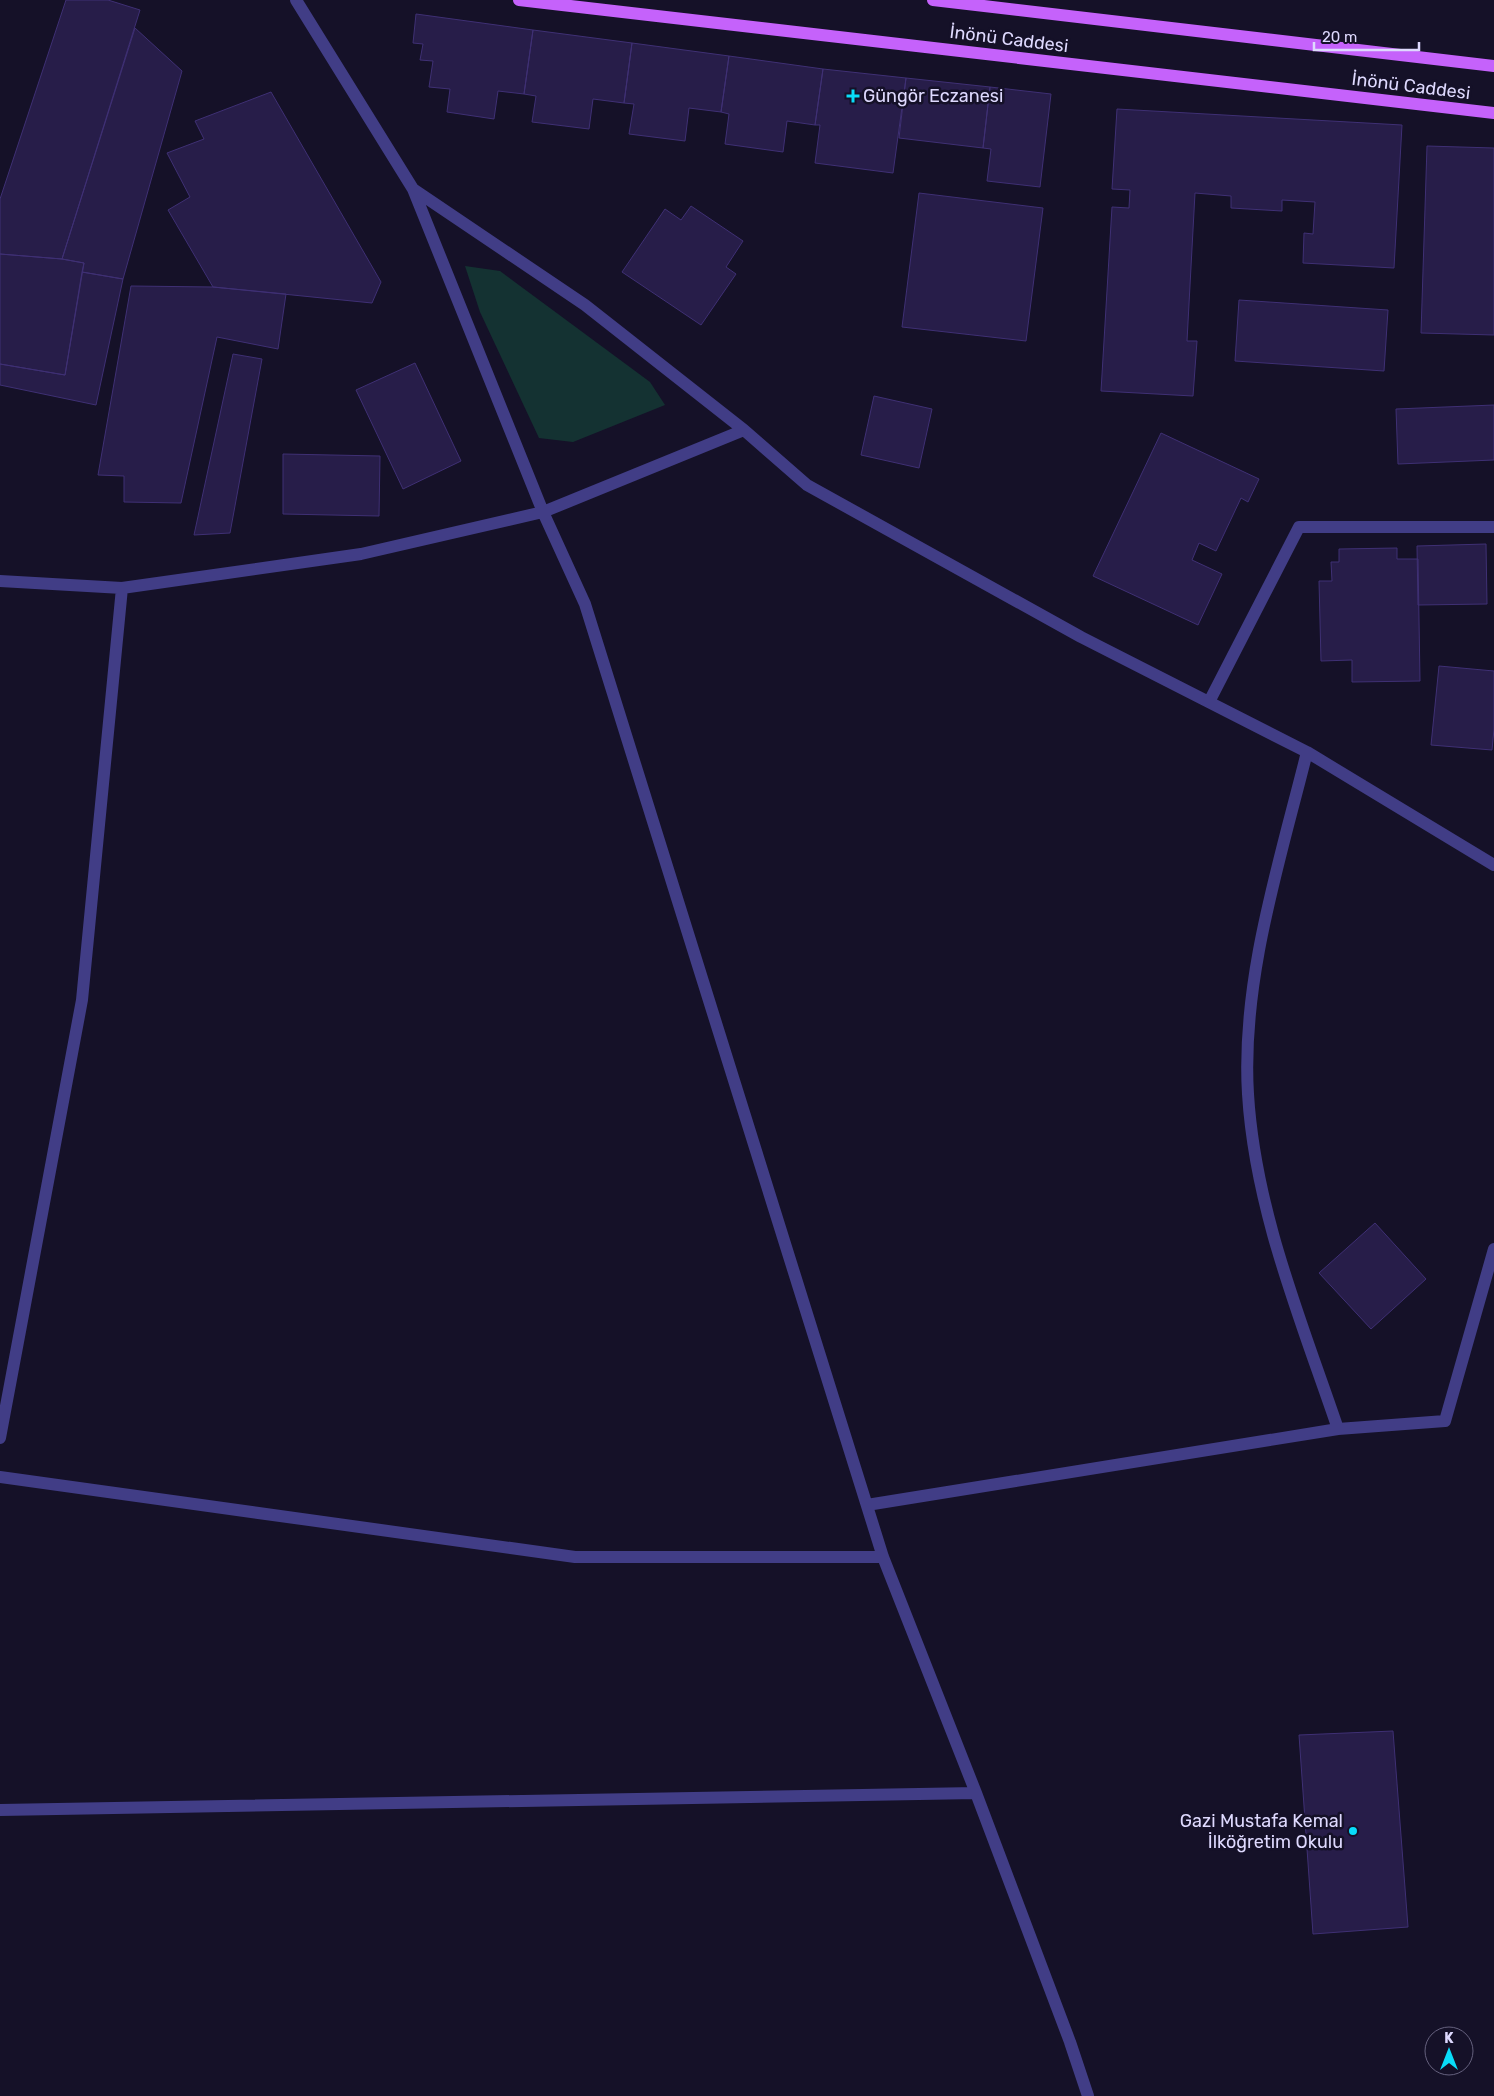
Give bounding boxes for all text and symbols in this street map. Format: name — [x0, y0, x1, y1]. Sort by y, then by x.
scale bar — [1314, 20, 1419, 52]
street label: İnönü Caddesi — [948, 21, 1070, 57]
text: 20 m — [1322, 28, 1357, 46]
street label: İnönü Caddesi — [1350, 68, 1472, 104]
place label: Güngör Eczanesi — [863, 85, 1003, 107]
marker: Güngör Eczanesi — [847, 90, 859, 102]
place label: Gazi Mustafa Kemal İlköğretim Okulu — [1180, 1810, 1343, 1853]
marker: Gazi Mustafa Kemal İlköğretim Okulu — [1347, 1825, 1359, 1837]
north arrow — [1424, 2026, 1474, 2076]
text: K — [1444, 2030, 1454, 2047]

